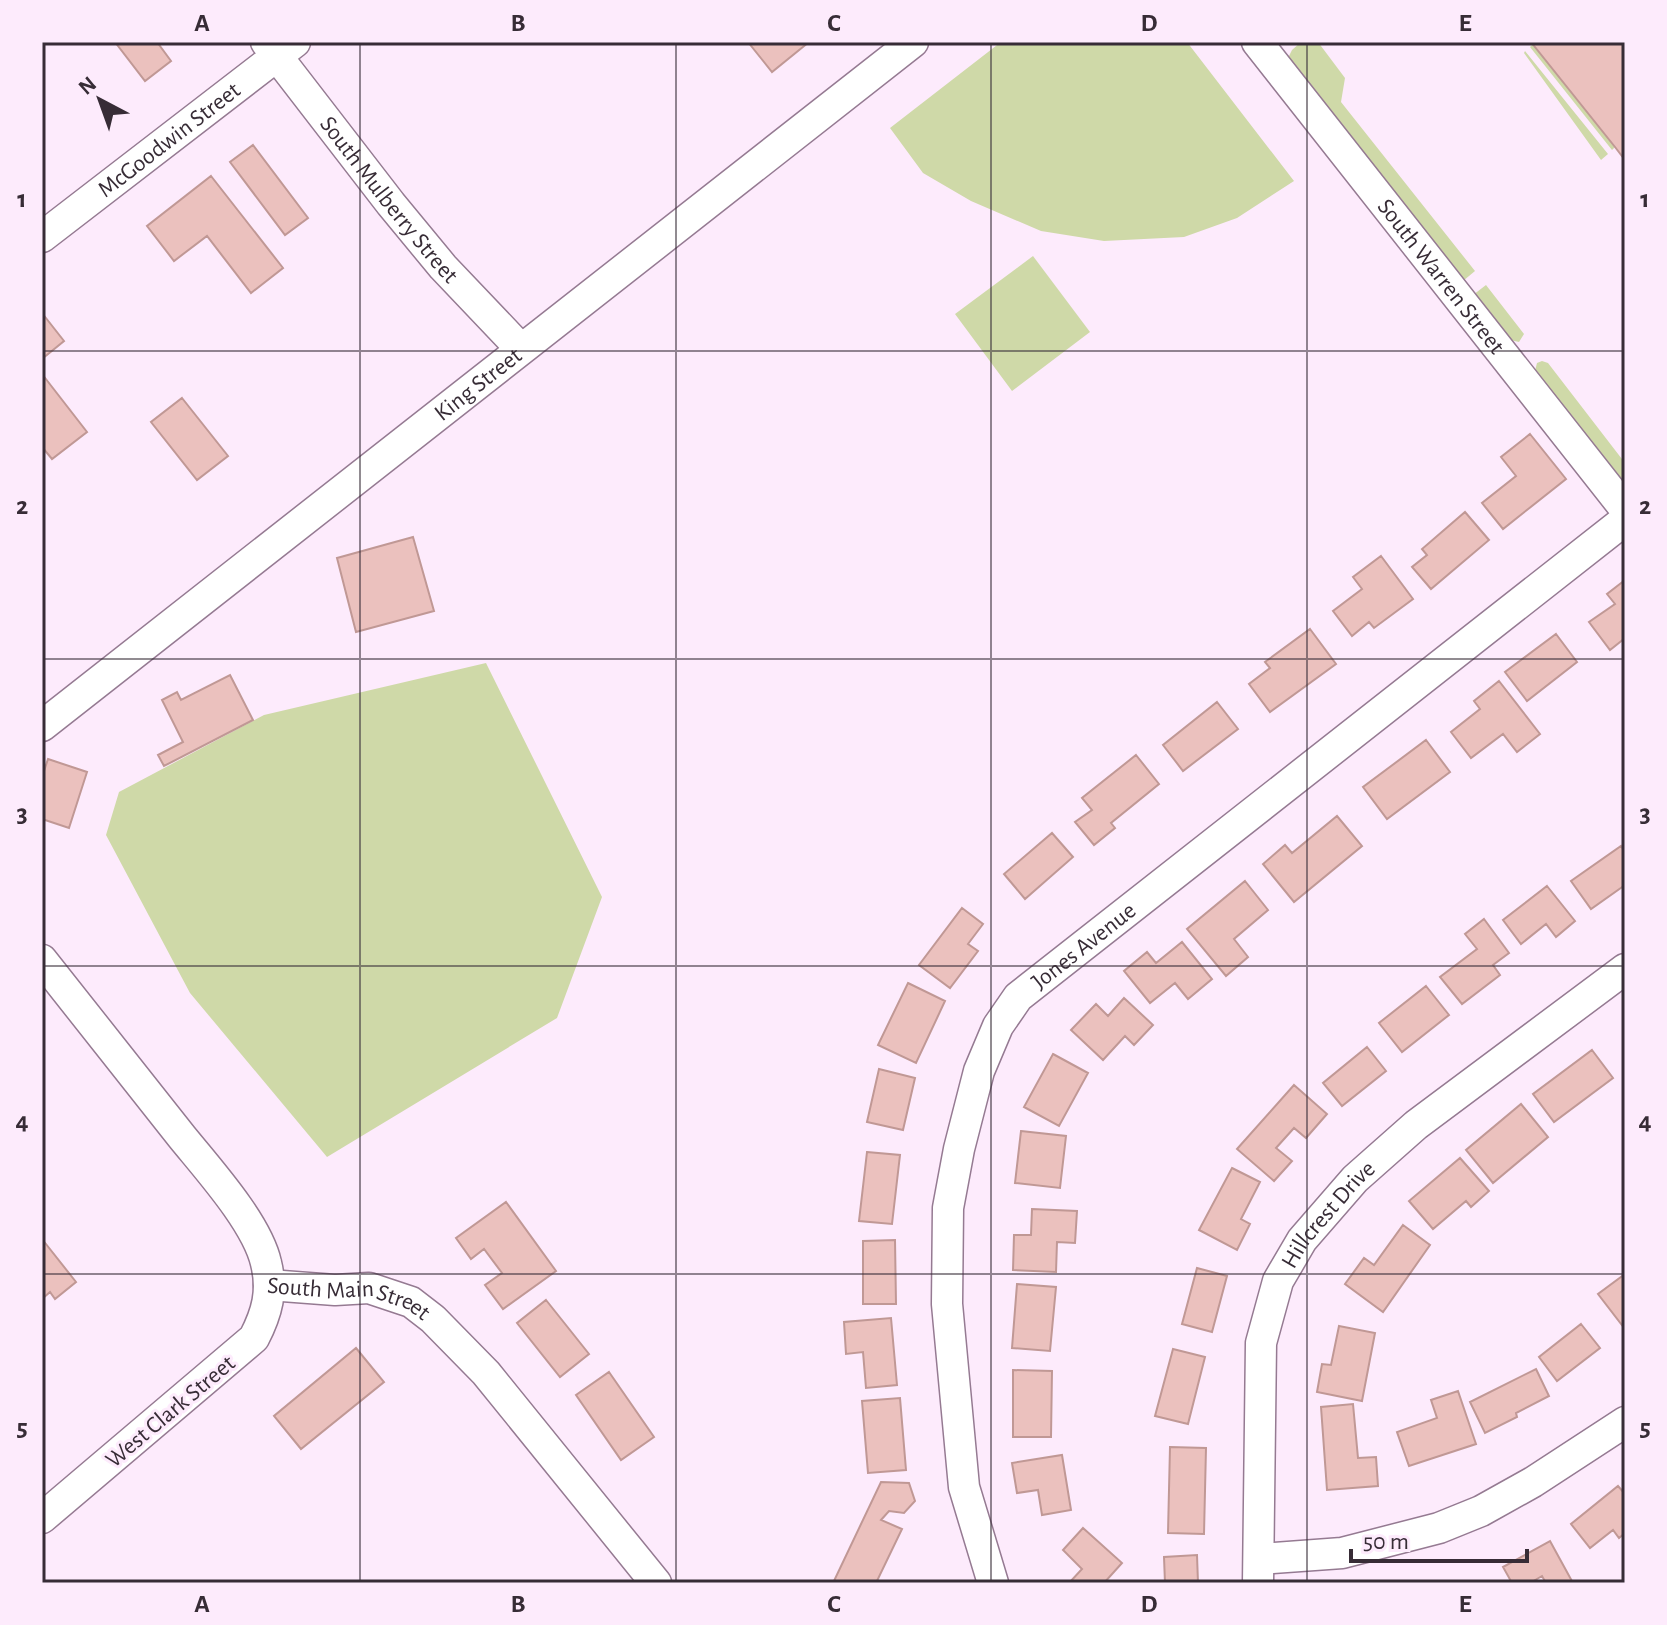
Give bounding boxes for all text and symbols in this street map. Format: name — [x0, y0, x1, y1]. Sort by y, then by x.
text: A — [194, 10, 210, 36]
text: B — [510, 10, 526, 36]
text: C — [827, 10, 841, 36]
text: D — [1140, 10, 1158, 36]
text: E — [1458, 10, 1472, 36]
north arrow — [60, 60, 140, 140]
text: N — [75, 72, 101, 99]
street label: McGoodwin Street — [94, 78, 245, 202]
street label: South Mulberry Street — [315, 112, 463, 288]
text: 1 — [17, 186, 27, 212]
text: 1 — [1640, 186, 1650, 212]
street label: South Warren Street — [1373, 195, 1509, 359]
street label: King Street — [430, 343, 527, 426]
text: 2 — [16, 493, 28, 519]
text: 2 — [1639, 493, 1651, 519]
text: 3 — [16, 801, 28, 827]
text: 3 — [1639, 801, 1651, 827]
street label: Jones Avenue — [1028, 898, 1141, 994]
text: 4 — [15, 1108, 29, 1134]
text: 4 — [1638, 1108, 1652, 1134]
street label: Hillcrest Drive — [1277, 1156, 1380, 1272]
street label: South Main Street — [266, 1274, 435, 1325]
street label: West Clark Street — [102, 1351, 240, 1473]
text: 5 — [16, 1415, 28, 1441]
text: 5 — [1639, 1415, 1651, 1441]
scale bar — [1351, 1513, 1527, 1563]
text: 50 m — [1363, 1530, 1409, 1554]
text: A — [194, 1591, 210, 1617]
text: B — [510, 1591, 526, 1617]
text: C — [827, 1591, 841, 1617]
text: D — [1140, 1591, 1158, 1617]
text: E — [1458, 1591, 1472, 1617]

